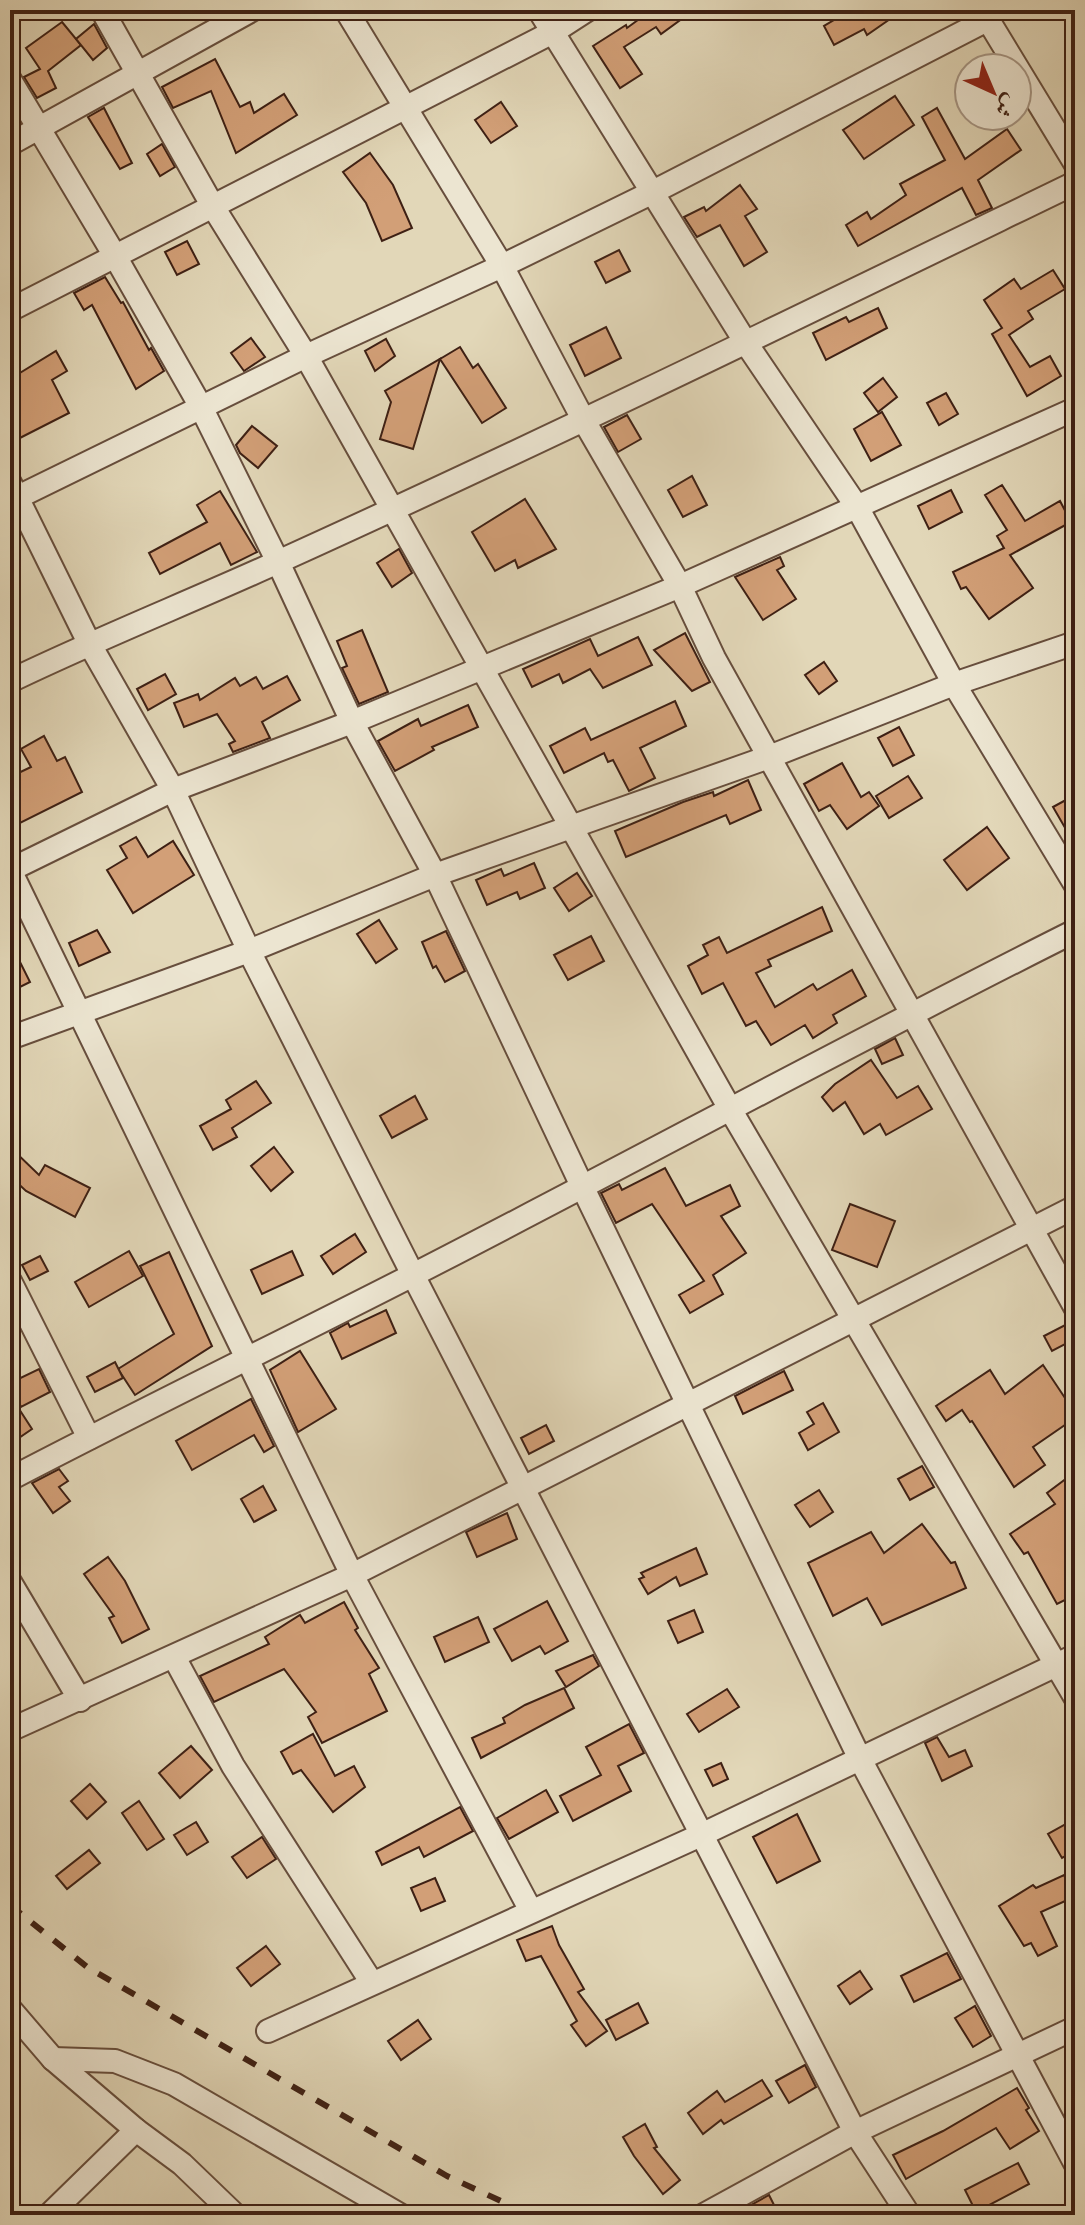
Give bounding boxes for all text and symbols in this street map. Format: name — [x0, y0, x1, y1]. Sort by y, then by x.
north arrow — [953, 52, 1033, 132]
text: ش — [988, 87, 1026, 125]

